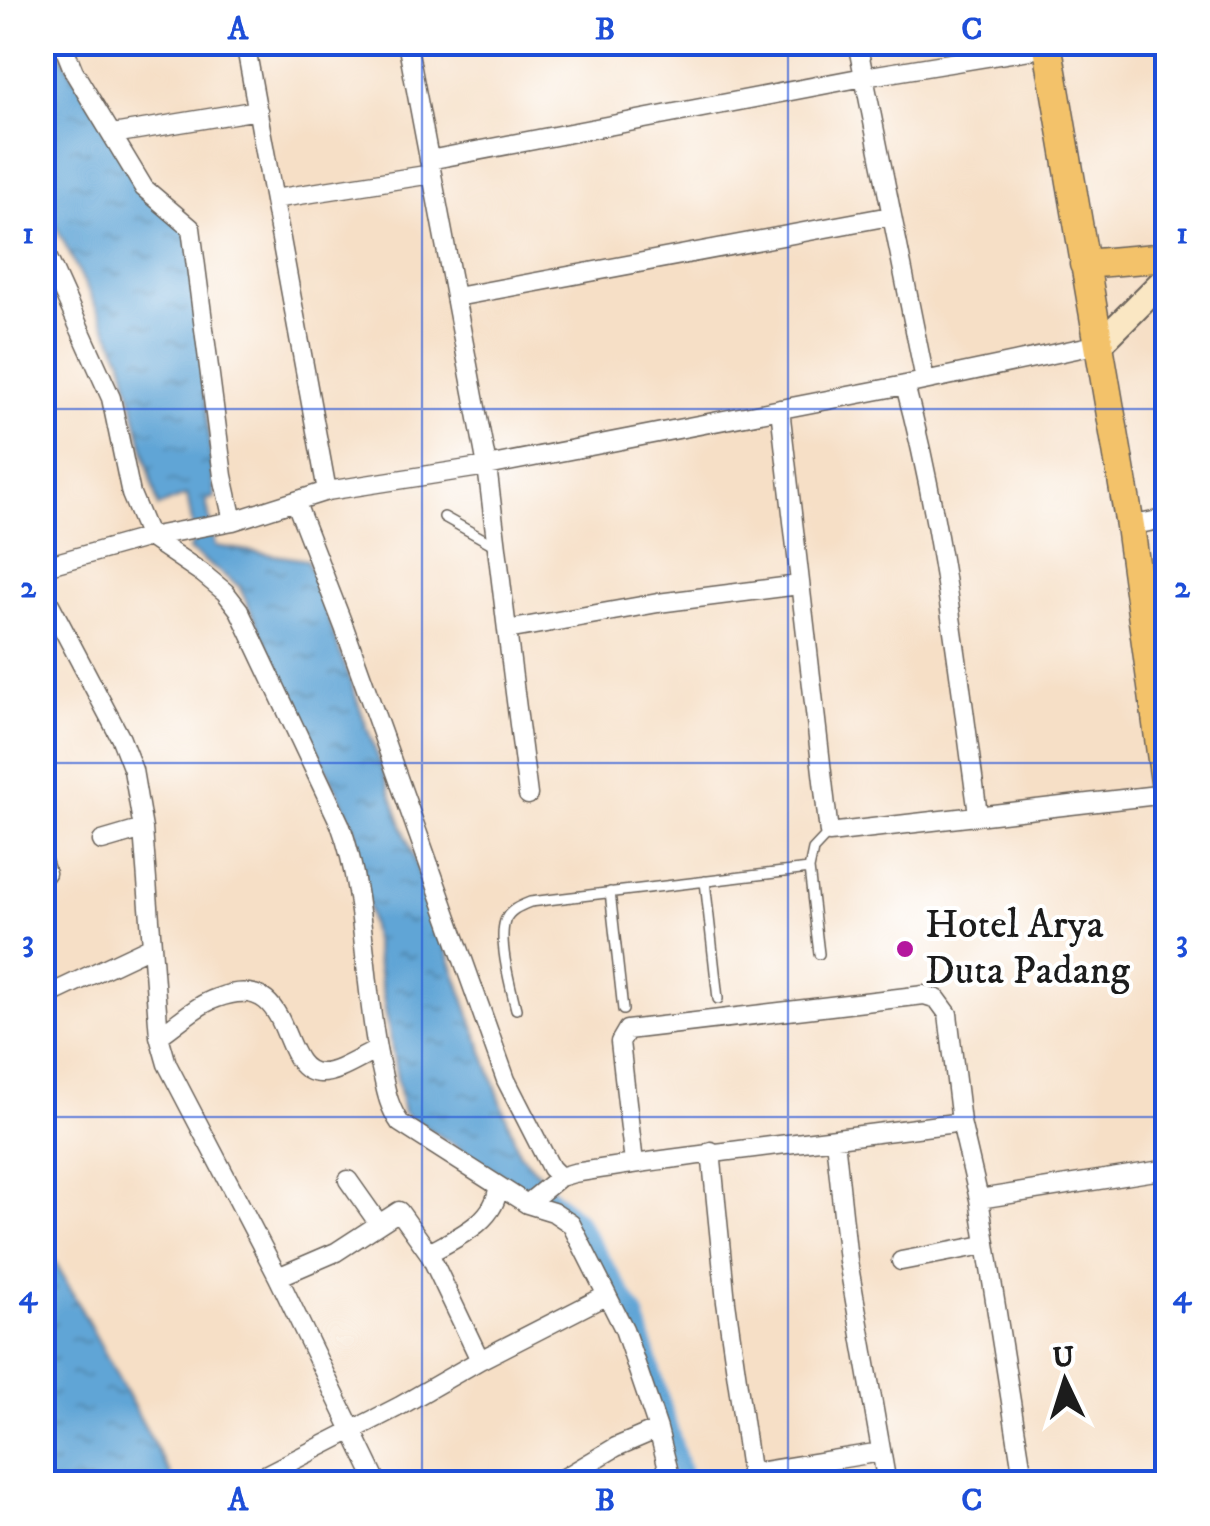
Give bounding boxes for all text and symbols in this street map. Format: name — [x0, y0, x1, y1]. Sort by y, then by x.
text: A — [227, 10, 250, 50]
text: B — [595, 10, 615, 50]
text: C — [961, 10, 983, 50]
text: 1 — [22, 214, 34, 254]
text: 1 — [1176, 214, 1188, 254]
text: 2 — [20, 568, 36, 608]
text: 2 — [1174, 568, 1190, 608]
place label: Hotel Arya Duta Padang — [925, 901, 1131, 997]
text: 3 — [22, 922, 34, 962]
text: 3 — [1176, 922, 1188, 962]
marker: Hotel Arya Duta Padang — [894, 938, 916, 960]
text: 4 — [19, 1276, 39, 1316]
text: 4 — [1173, 1276, 1193, 1316]
north arrow — [1015, 1331, 1115, 1431]
text: U — [1051, 1339, 1076, 1376]
text: A — [227, 1481, 250, 1521]
text: B — [595, 1481, 615, 1521]
text: C — [961, 1481, 983, 1521]

